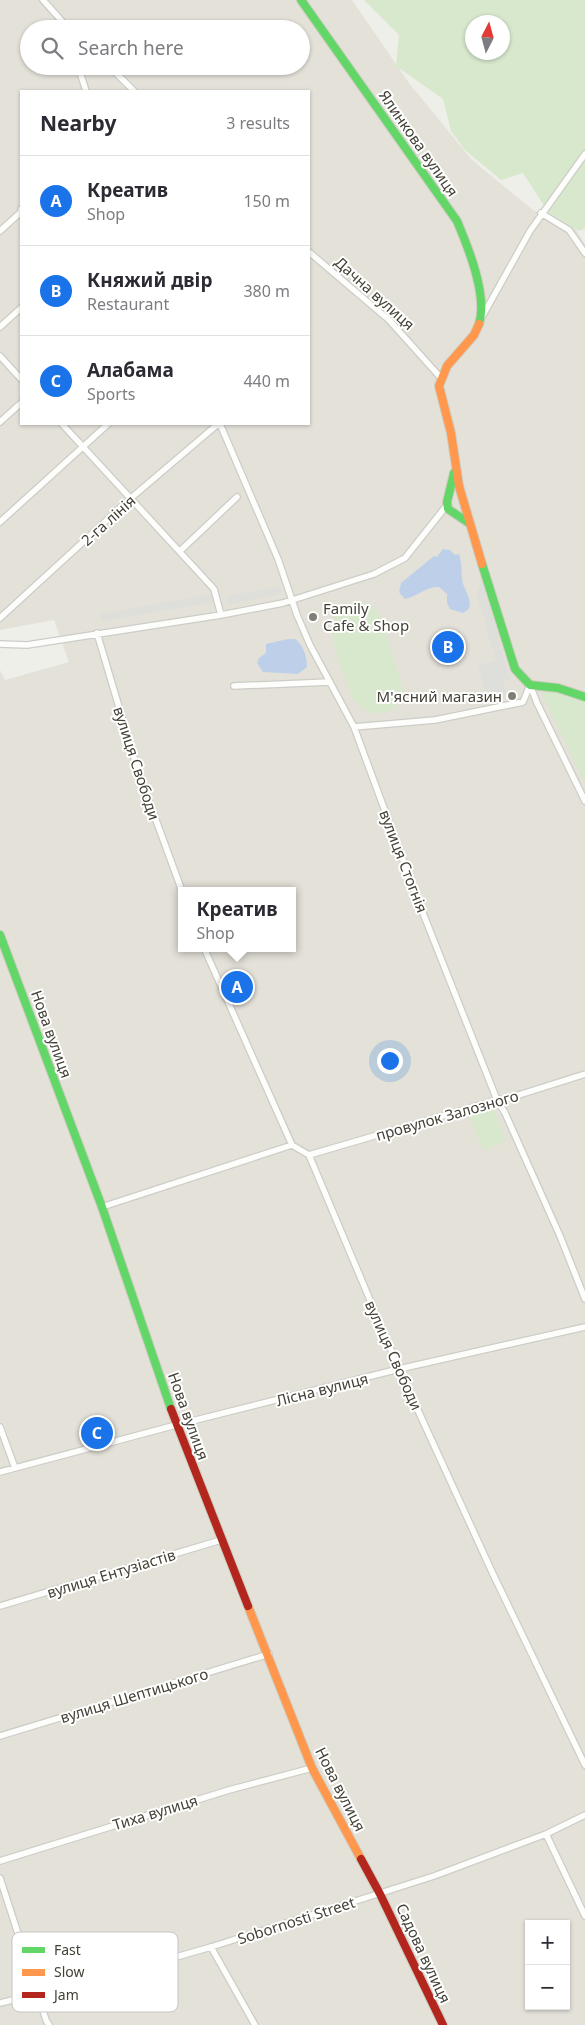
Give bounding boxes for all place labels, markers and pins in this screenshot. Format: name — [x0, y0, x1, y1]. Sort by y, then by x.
place label: Family Cafe & Shop — [323, 598, 409, 635]
marker: Family Cafe & Shop — [307, 611, 319, 623]
pin: B — [432, 628, 464, 666]
place label: М'ясний магазин — [377, 686, 502, 706]
marker: М'ясний магазин — [506, 690, 518, 702]
pin: A — [221, 968, 253, 1006]
pin: C — [81, 1414, 113, 1452]

